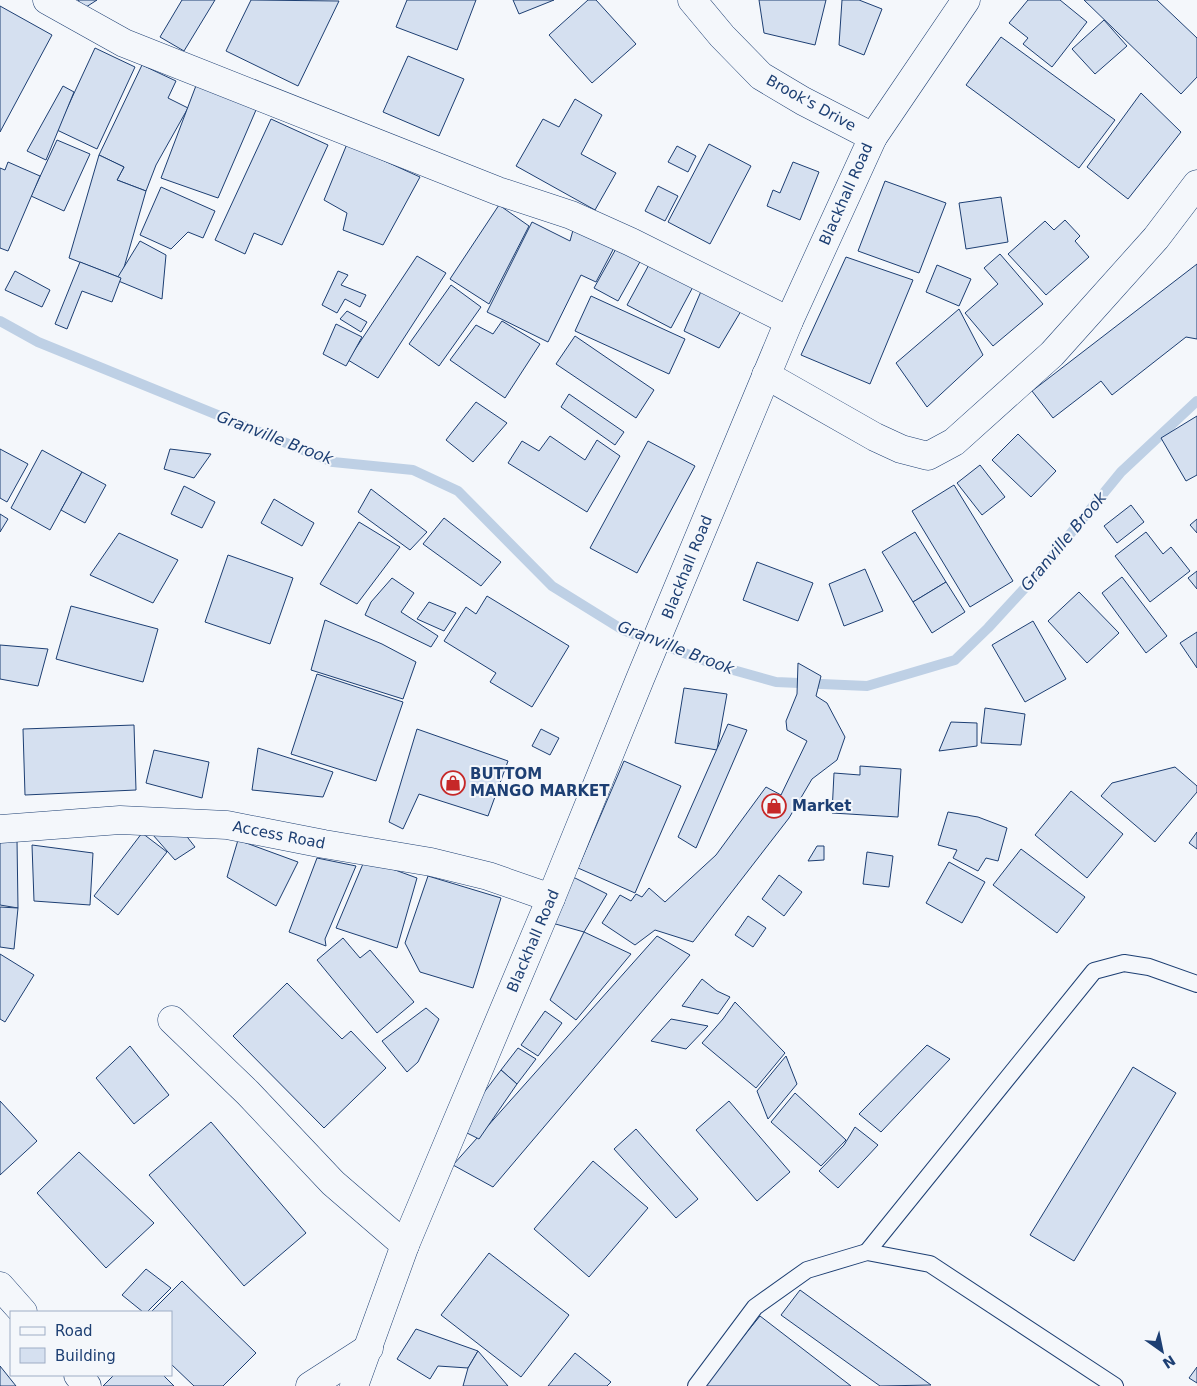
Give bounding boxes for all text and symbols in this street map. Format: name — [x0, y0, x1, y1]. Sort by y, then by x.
street label: Brook's Drive — [763, 71, 859, 135]
street label: Blackhall Road — [815, 140, 877, 248]
water label: Granville Brook — [214, 407, 336, 469]
water label: Granville Brook — [1017, 488, 1111, 595]
street label: Blackhall Road — [658, 513, 716, 621]
water label: Granville Brook — [615, 617, 737, 679]
place label: BUTTOM MANGO MARKET — [470, 765, 610, 800]
shop icon: BUTTOM MANGO MARKET — [440, 770, 466, 796]
shop icon: Market — [761, 793, 787, 819]
place label: Market — [792, 797, 851, 815]
street label: Access Road — [231, 817, 327, 853]
street label: Blackhall Road — [503, 887, 563, 995]
legend — [10, 1311, 172, 1376]
text: Road — [55, 1322, 93, 1340]
north arrow — [1137, 1326, 1187, 1376]
text: Building — [55, 1347, 116, 1365]
text: N — [1160, 1352, 1178, 1372]

